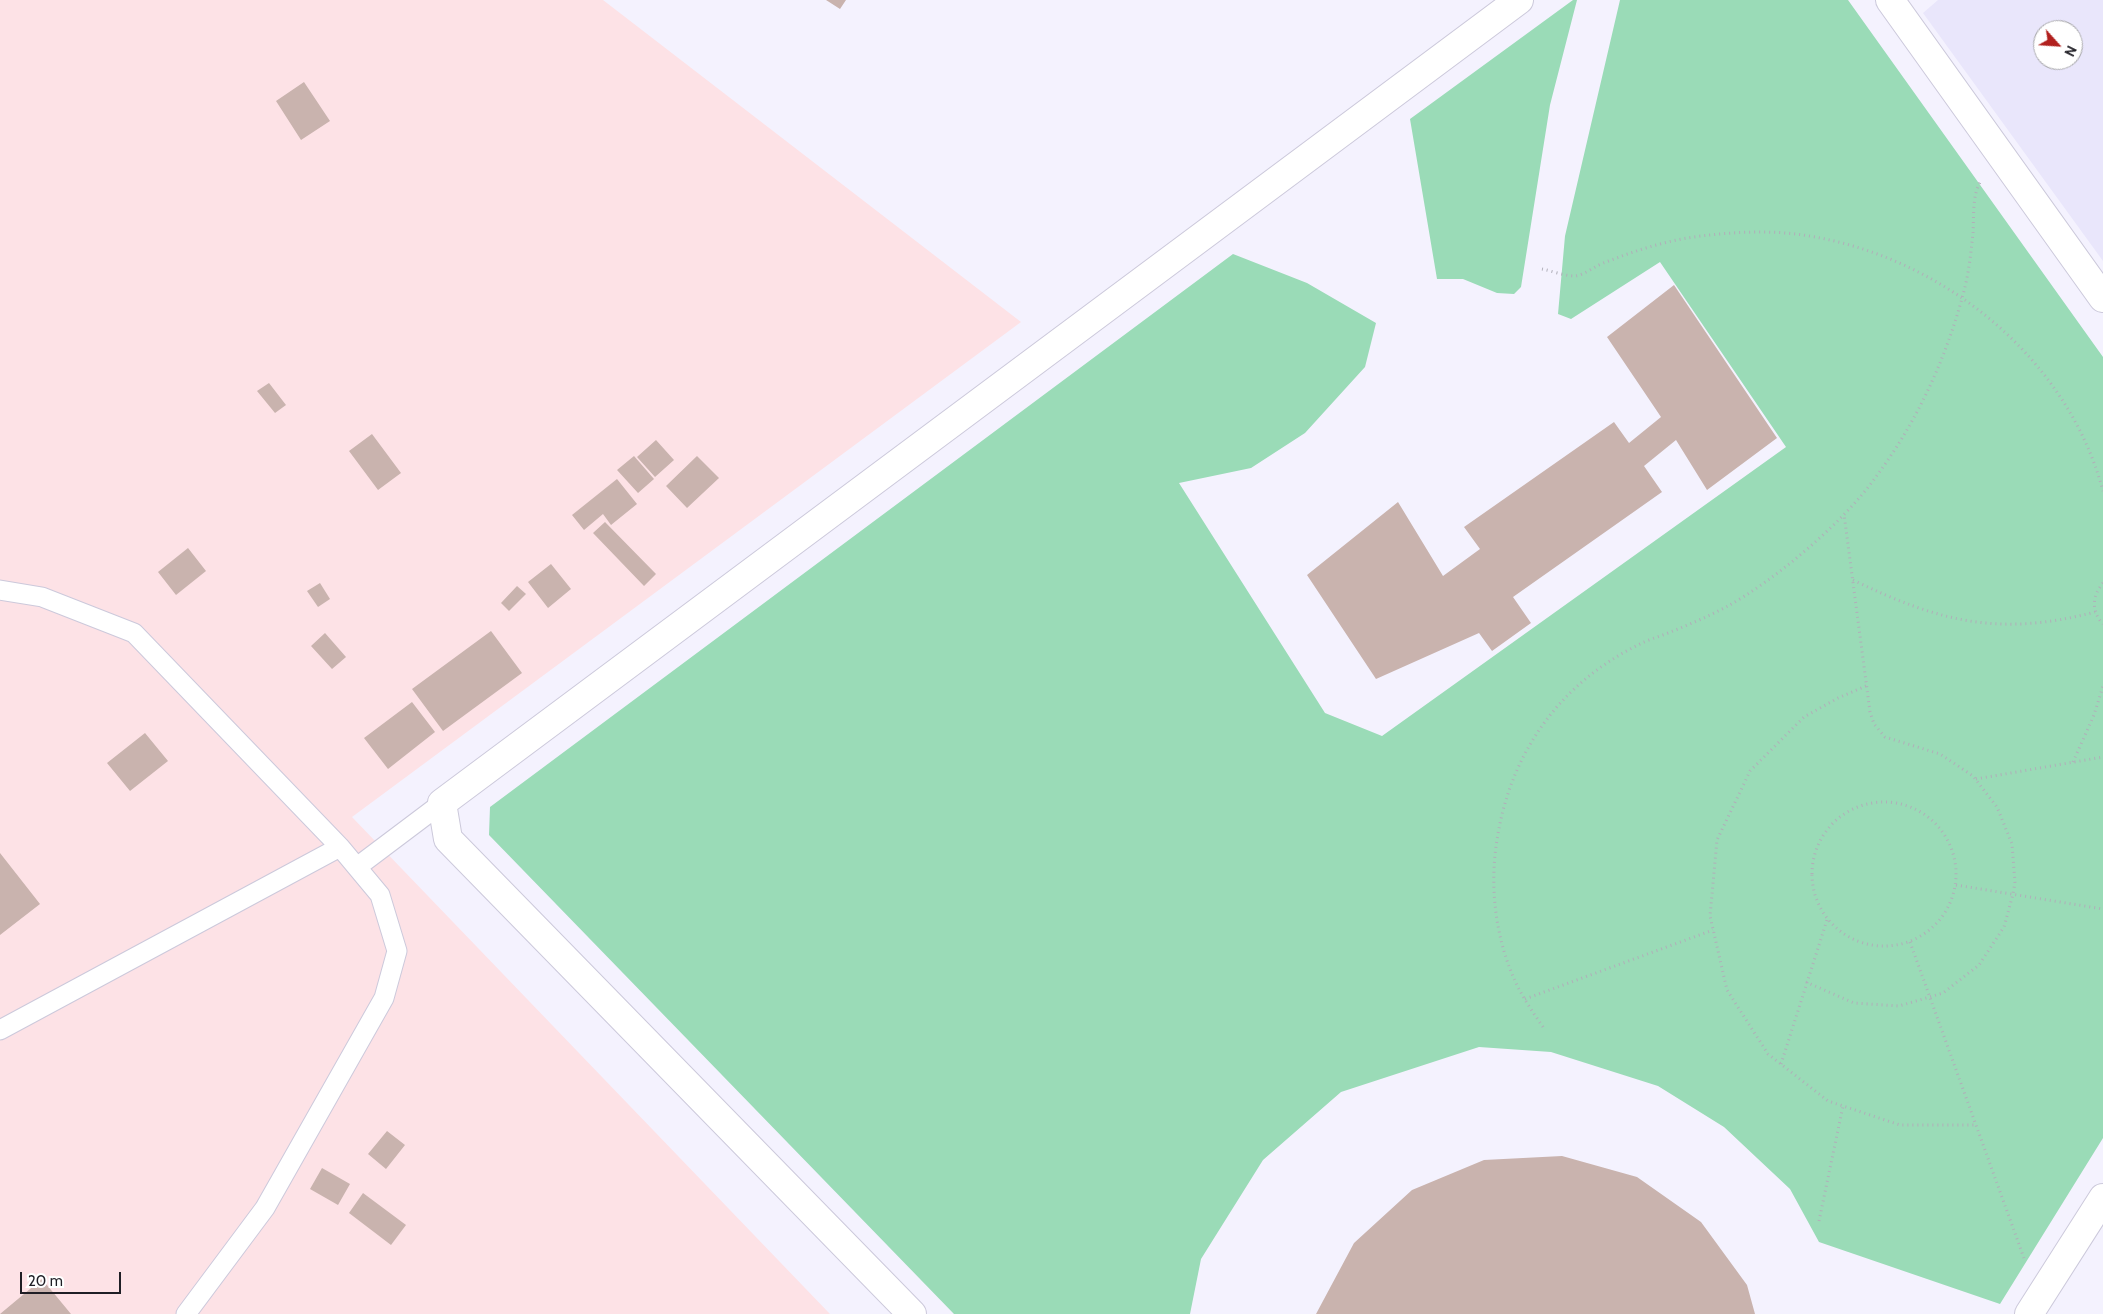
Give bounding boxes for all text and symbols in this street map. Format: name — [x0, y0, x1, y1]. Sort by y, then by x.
north arrow — [2033, 20, 2083, 70]
text: N — [2060, 43, 2081, 60]
scale bar — [22, 1262, 124, 1294]
text: 20 m — [28, 1272, 63, 1290]

